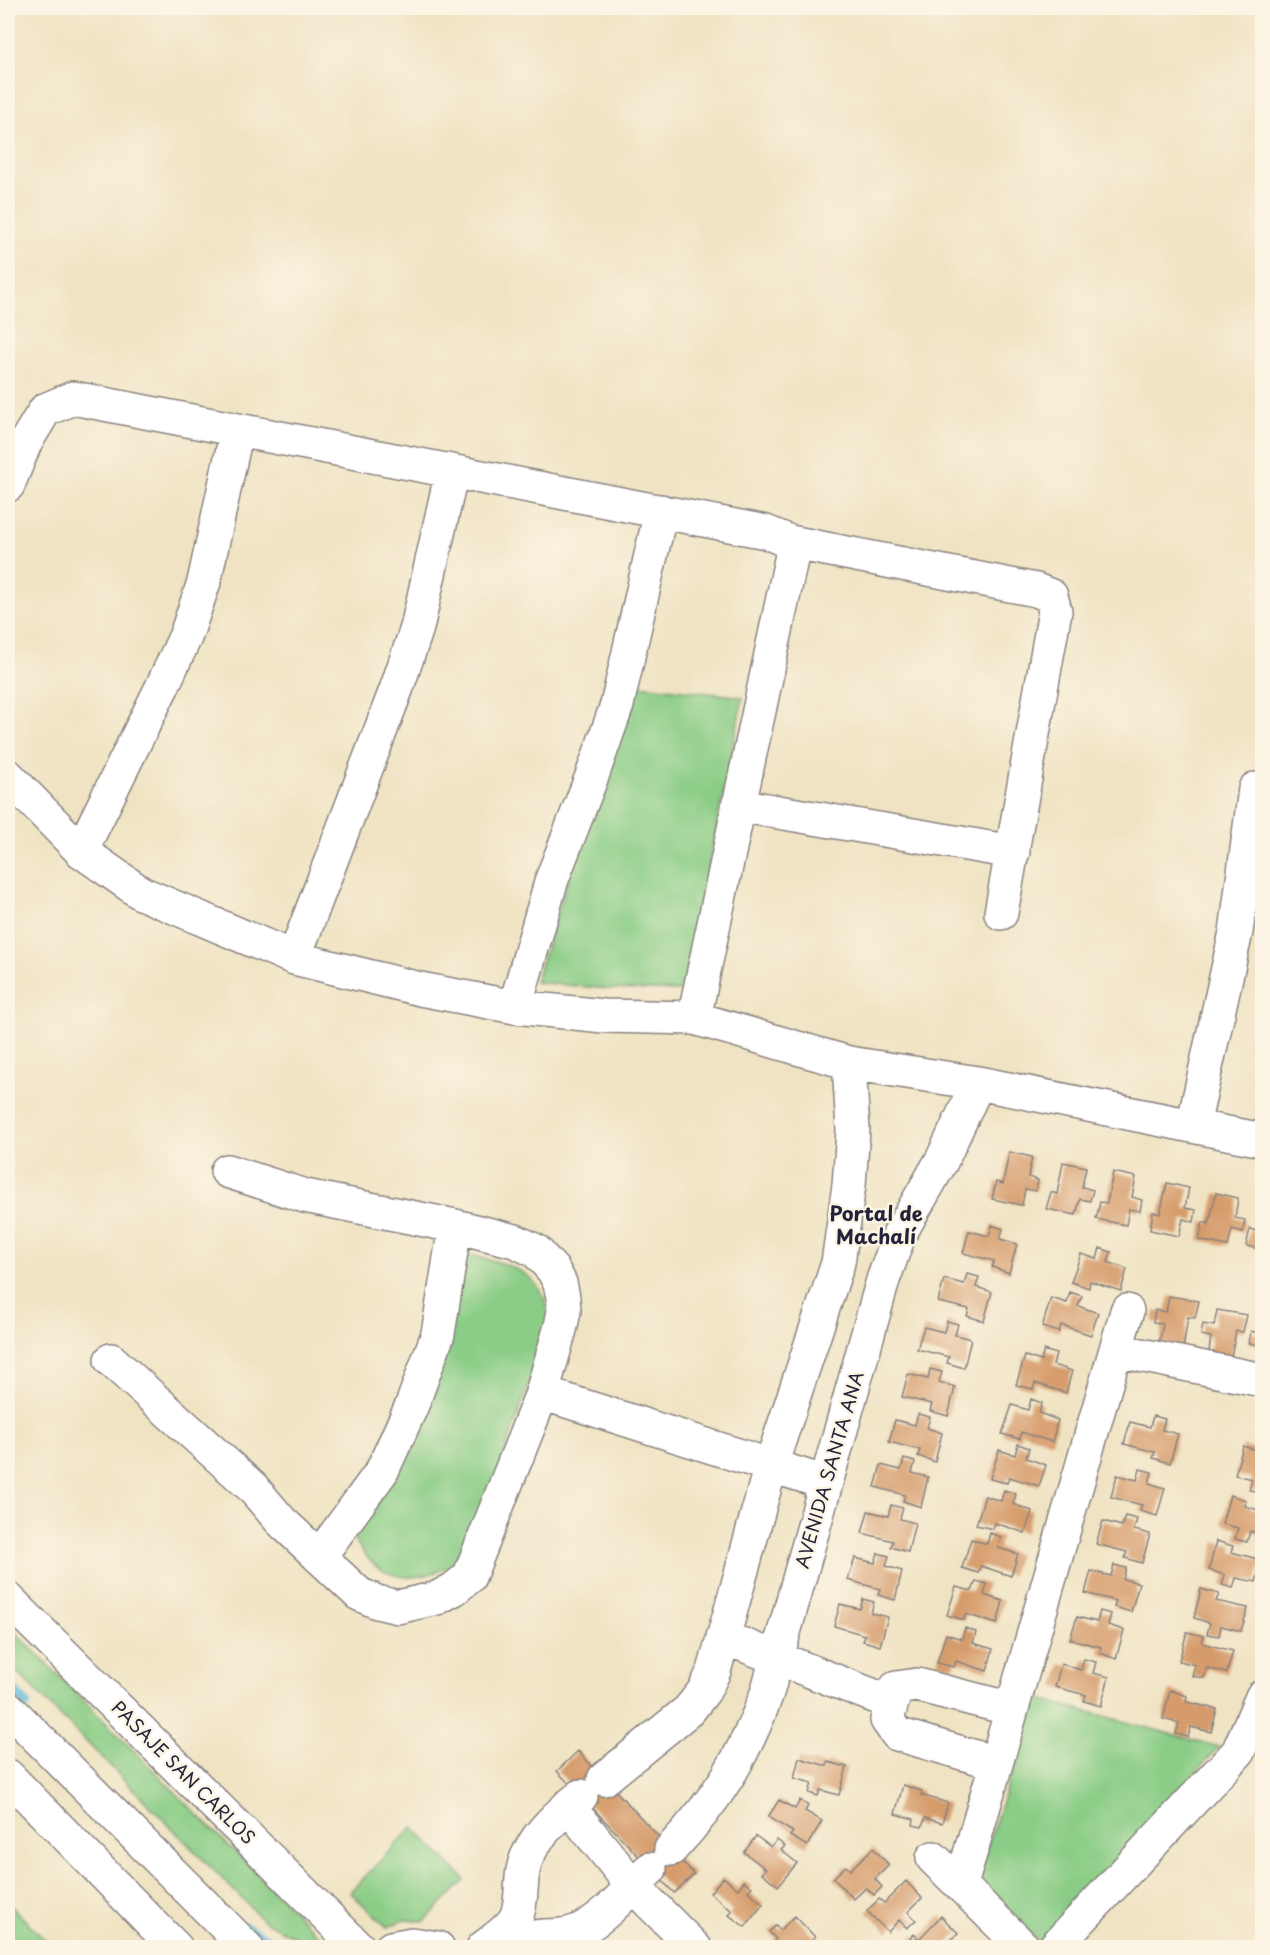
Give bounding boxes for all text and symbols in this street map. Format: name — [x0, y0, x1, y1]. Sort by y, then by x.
district label: Portal de Machalí — [829, 1198, 923, 1251]
street label: AVENIDA SANTA ANA — [788, 1368, 870, 1571]
street label: PASAJE SAN CARLOS — [106, 1694, 262, 1850]

